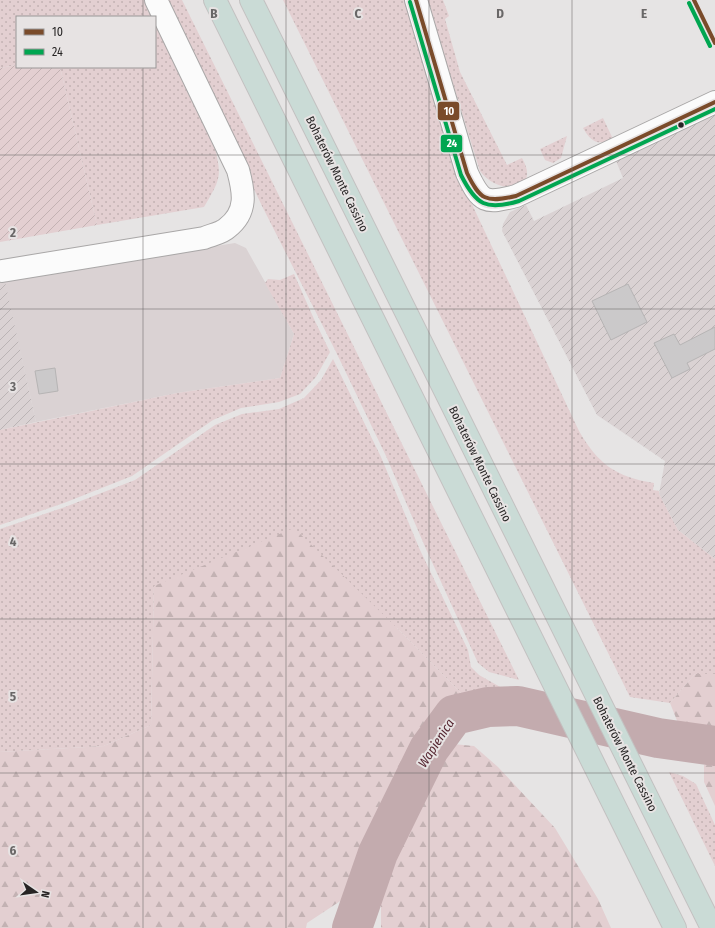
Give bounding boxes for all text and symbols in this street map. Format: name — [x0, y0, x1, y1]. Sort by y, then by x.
text: B — [210, 6, 218, 21]
text: C — [355, 6, 362, 21]
text: D — [496, 6, 504, 21]
text: E — [641, 6, 647, 21]
legend — [16, 16, 156, 68]
text: 10 — [52, 25, 63, 39]
text: 24 — [52, 45, 63, 59]
line badge: 10 — [437, 101, 460, 121]
text: 10 — [444, 105, 454, 118]
street label: Bohaterów Monte Cassino — [303, 114, 371, 234]
unlabelled marker — [676, 120, 686, 130]
line badge: 24 — [440, 134, 463, 153]
text: 24 — [446, 137, 458, 150]
text: 2 — [9, 225, 16, 240]
text: 3 — [9, 379, 16, 394]
street label: Bohaterów Monte Cassino — [446, 404, 514, 524]
text: 4 — [10, 534, 17, 549]
text: 5 — [10, 689, 16, 704]
street label: Bohaterów Monte Cassino — [590, 694, 660, 814]
water label: Wapienica — [415, 716, 457, 770]
text: 6 — [10, 843, 17, 858]
north arrow — [16, 872, 56, 912]
text: N — [38, 889, 52, 899]

